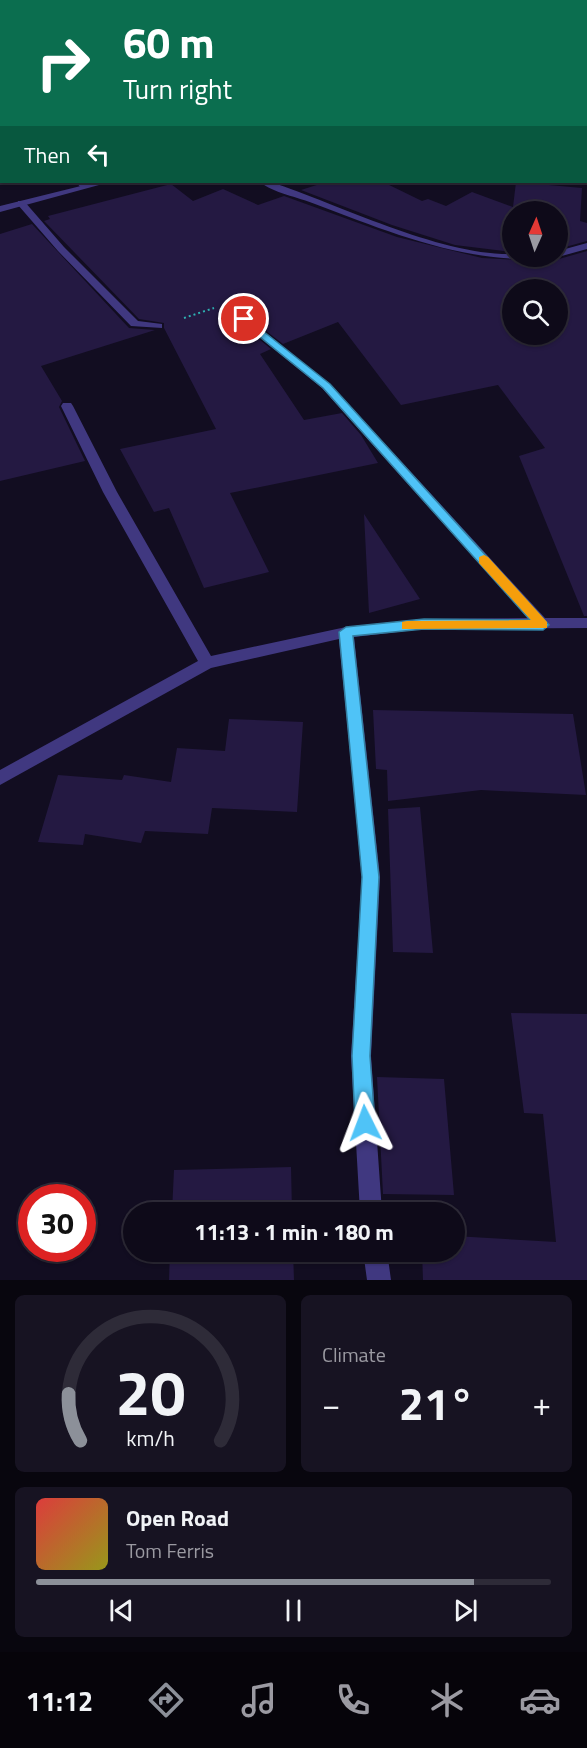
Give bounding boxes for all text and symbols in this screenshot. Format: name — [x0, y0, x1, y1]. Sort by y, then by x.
text: 60 m — [123, 10, 215, 74]
icon: right — [24, 24, 102, 102]
text: Turn right — [123, 68, 232, 109]
text: Then — [24, 138, 70, 172]
icon: left — [82, 138, 115, 171]
north arrow — [502, 201, 568, 267]
map controls — [502, 201, 568, 345]
button: search — [502, 279, 568, 345]
pin — [218, 293, 269, 344]
icon: arrive — [227, 302, 260, 335]
position arrow — [333, 1091, 397, 1155]
speed limit sign: 30 — [18, 1184, 96, 1262]
text: 11:13 · 1 min · 180 m — [194, 1215, 394, 1249]
text: Climate — [322, 1339, 386, 1370]
text: 20 — [116, 1344, 185, 1439]
text: 21° — [399, 1369, 474, 1437]
text: − — [322, 1379, 340, 1429]
text: + — [533, 1379, 551, 1429]
text: km/h — [126, 1422, 175, 1454]
text: Open Road — [126, 1501, 229, 1535]
text: Tom Ferris — [126, 1535, 214, 1566]
icon: previous — [105, 1594, 138, 1627]
icon: pause — [277, 1594, 310, 1627]
icon: next — [449, 1594, 482, 1627]
icon: directions — [145, 1679, 187, 1721]
icon: music — [238, 1679, 280, 1721]
icon: phone — [332, 1679, 374, 1721]
icon: climate — [426, 1679, 468, 1721]
icon: car — [519, 1679, 561, 1721]
text: 11:12 — [26, 1680, 93, 1721]

